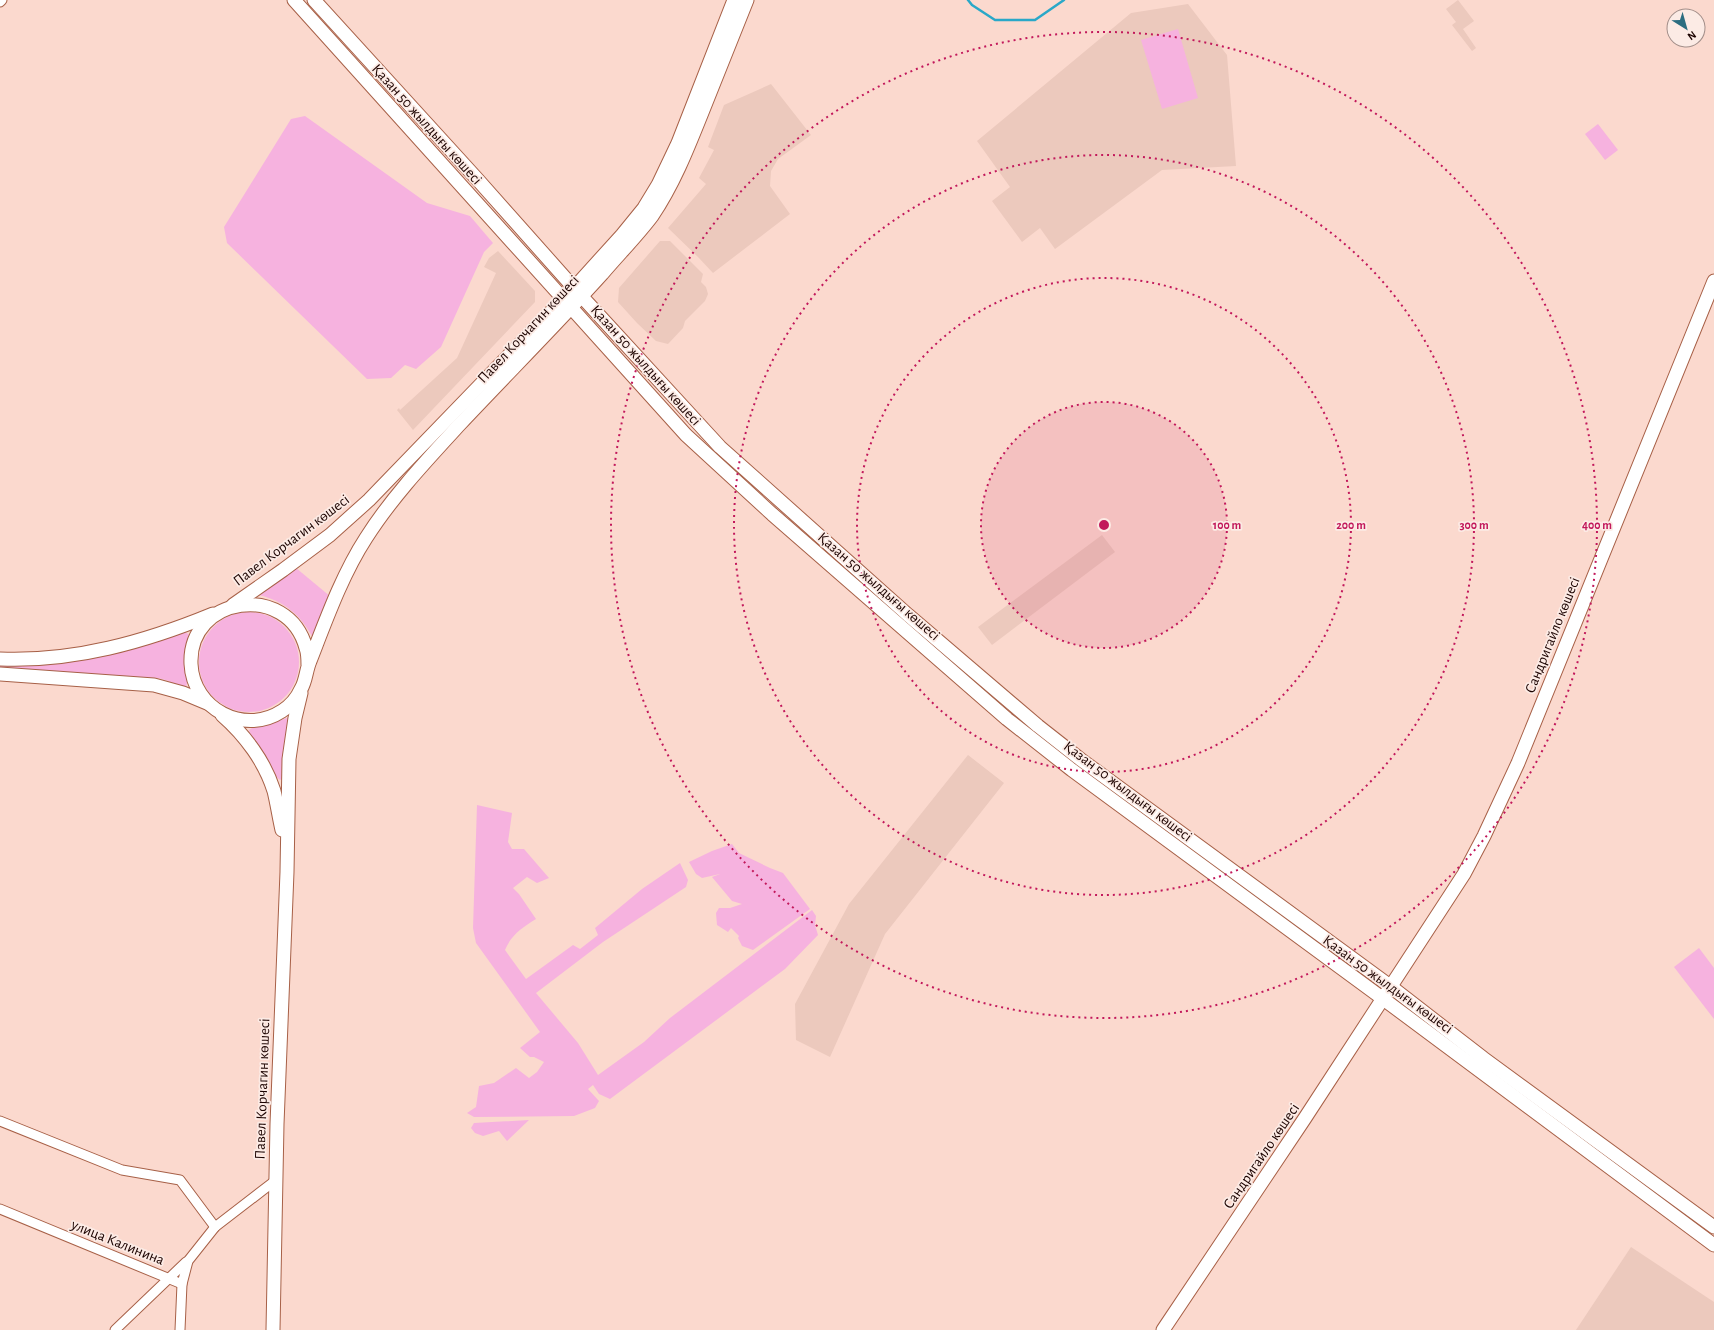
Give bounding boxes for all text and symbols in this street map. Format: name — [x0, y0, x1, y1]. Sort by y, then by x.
north arrow — [1666, 8, 1706, 48]
text: N — [1685, 29, 1698, 42]
street label: Қазан 50 жылдығы көшесі — [369, 61, 485, 187]
street label: Павел Корчагин көшесі — [475, 273, 582, 386]
street label: Қазан 50 жылдығы көшесі — [588, 302, 704, 428]
street label: Павел Корчагин көшесі — [230, 492, 352, 589]
centre of rings — [1097, 518, 1111, 532]
text: 100 m — [1213, 519, 1241, 531]
text: 200 m — [1336, 519, 1366, 531]
text: 300 m — [1459, 519, 1489, 531]
text: 400 m — [1582, 519, 1612, 531]
street label: Қазан 50 жылдығы көшесі — [815, 529, 943, 643]
street label: Сандригайло көшесі — [1522, 575, 1583, 695]
street label: Қазан 50 жылдығы көшесі — [1061, 738, 1195, 844]
street label: Қазан 50 жылдығы көшесі — [1320, 932, 1455, 1036]
street label: Павел Корчагин көшесі — [253, 1018, 272, 1160]
street label: Сандригайло көшесі — [1221, 1101, 1302, 1212]
street label: улица Калинина — [68, 1217, 167, 1268]

